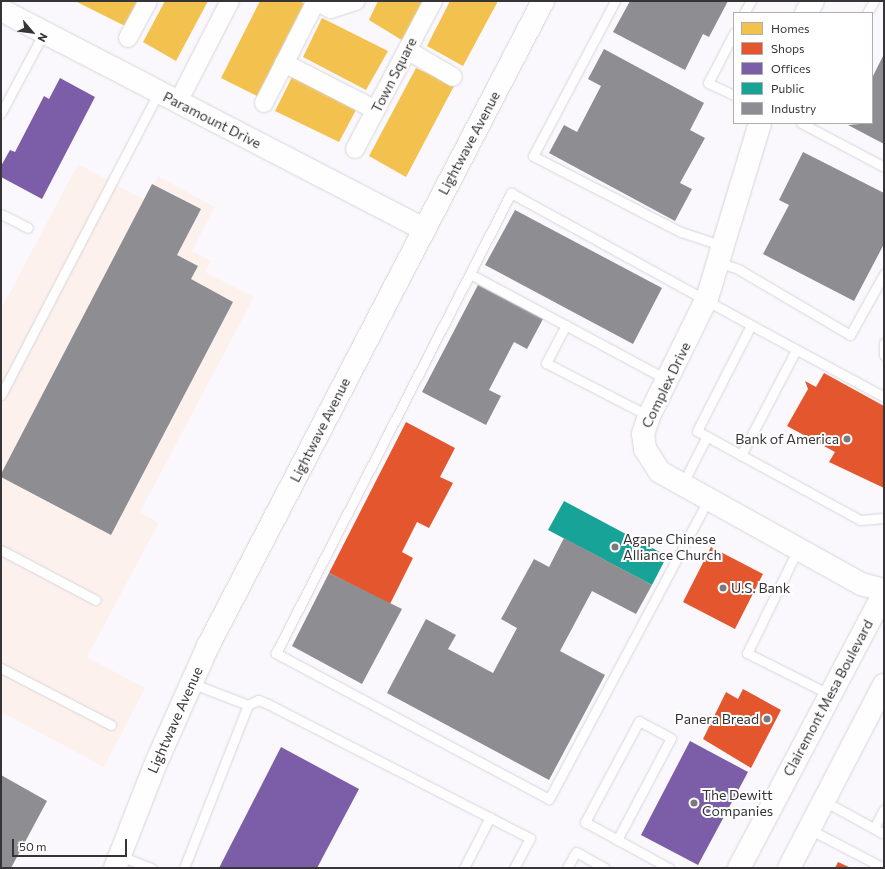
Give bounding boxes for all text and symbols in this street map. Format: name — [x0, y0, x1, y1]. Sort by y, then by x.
north arrow — [12, 12, 52, 52]
legend — [733, 12, 873, 124]
text: Homes — [771, 21, 809, 35]
text: N — [35, 31, 51, 45]
street label: Town Square — [368, 35, 420, 115]
text: Shops — [771, 41, 805, 55]
text: Offices — [771, 61, 811, 75]
text: Public — [771, 81, 804, 95]
street label: Paramount Drive — [160, 88, 264, 152]
street label: Lightwave Avenue — [435, 88, 503, 198]
text: Industry — [771, 101, 816, 115]
street label: Complex Drive — [638, 339, 694, 431]
street label: Lightwave Avenue — [286, 375, 354, 485]
place label: Bank of America — [735, 431, 839, 447]
marker: Bank of America — [842, 434, 852, 444]
place label: Agape Chinese Alliance Church — [623, 531, 721, 564]
marker: Agape Chinese Alliance Church — [610, 542, 620, 552]
place label: U.S. Bank — [731, 580, 790, 596]
marker: U.S. Bank — [718, 583, 728, 593]
street label: Clairemont Mesa Boulevard — [780, 617, 876, 779]
street label: Lightwave Avenue — [144, 664, 206, 776]
place label: Panera Bread — [675, 711, 759, 727]
marker: Panera Bread — [762, 714, 772, 724]
place label: The Dewitt Companies — [702, 787, 773, 820]
marker: The Dewitt Companies — [689, 798, 699, 808]
scale bar — [14, 831, 129, 857]
text: 50 m — [19, 839, 47, 853]

